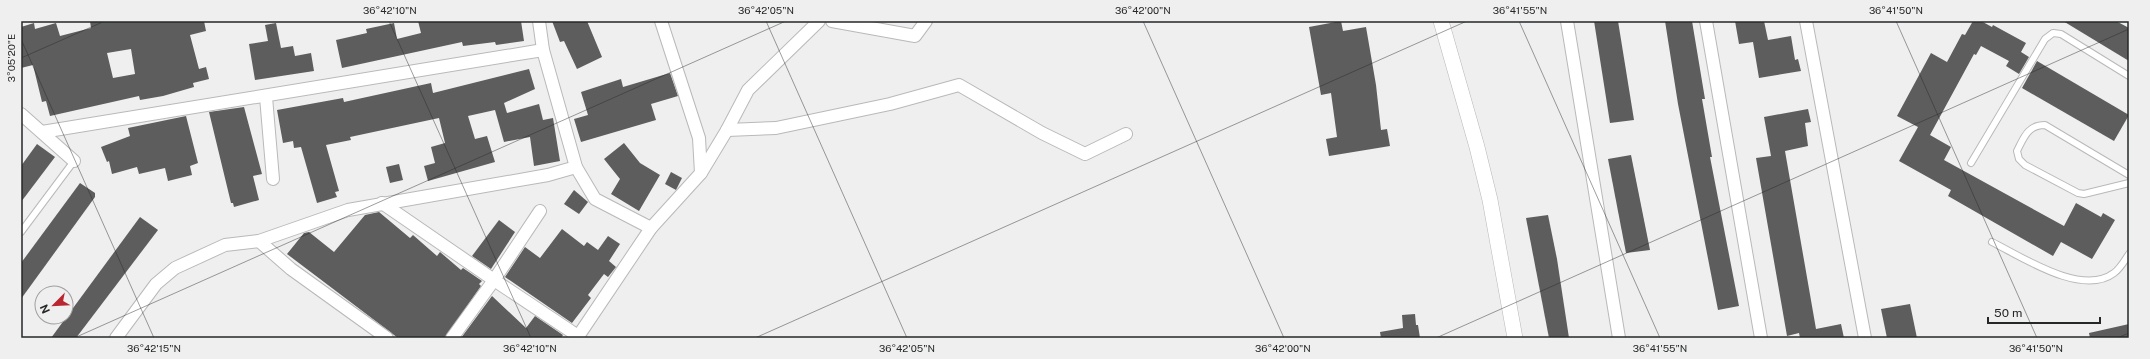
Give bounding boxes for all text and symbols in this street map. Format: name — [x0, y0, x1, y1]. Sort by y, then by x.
text: 36°42'10"N — [363, 4, 417, 16]
text: 36°42'05"N — [738, 4, 794, 16]
text: 36°42'00"N — [1115, 4, 1171, 16]
text: 36°41'55"N — [1493, 4, 1547, 16]
text: 36°41'50"N — [1869, 4, 1923, 16]
text: 3°05'20"E — [5, 34, 17, 82]
north arrow — [34, 285, 74, 325]
scale bar — [1988, 299, 2100, 325]
text: N — [38, 303, 52, 315]
text: 50 m — [1994, 306, 2022, 320]
text: 36°42'15"N — [127, 342, 181, 354]
text: 36°42'10"N — [503, 342, 557, 354]
text: 36°42'05"N — [879, 342, 935, 354]
text: 36°42'00"N — [1255, 342, 1311, 354]
text: 36°41'55"N — [1633, 342, 1687, 354]
text: 36°41'50"N — [2009, 342, 2063, 354]

